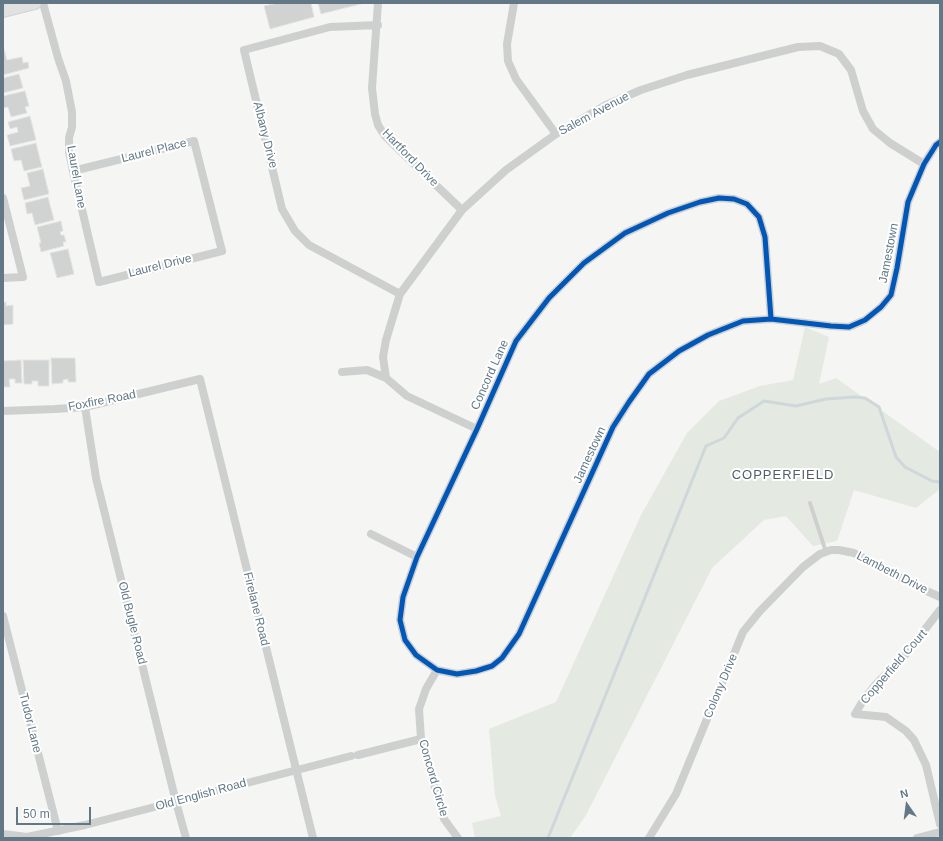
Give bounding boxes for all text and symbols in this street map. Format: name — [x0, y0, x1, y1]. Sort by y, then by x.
street label: Salem Avenue — [556, 89, 632, 139]
street label: Albany Drive — [250, 100, 280, 170]
street label: Hartford Drive — [379, 126, 441, 190]
street label: Laurel Place — [120, 136, 188, 166]
street label: Laurel Lane — [63, 145, 89, 209]
street label: Jamestown — [876, 222, 902, 284]
street label: Laurel Drive — [127, 251, 193, 281]
street label: Concord Lane — [468, 338, 512, 412]
street label: Foxfire Road — [67, 387, 137, 415]
street label: Jamestown — [571, 424, 609, 486]
district label: COPPERFIELD — [732, 467, 834, 483]
street label: Lambeth Drive — [854, 549, 930, 597]
street label: Firelane Road — [240, 571, 272, 647]
street label: Old Bugle Road — [115, 580, 149, 666]
street label: Copperfield Court — [858, 627, 930, 707]
street label: Colony Drive — [701, 652, 741, 720]
street label: Tudor Lane — [16, 692, 44, 754]
street label: Concord Circle — [415, 738, 451, 818]
street label: Old English Road — [154, 776, 248, 814]
north arrow — [887, 785, 927, 825]
text: N — [899, 787, 909, 800]
scale bar — [18, 799, 93, 825]
text: 50 m — [23, 807, 50, 821]

